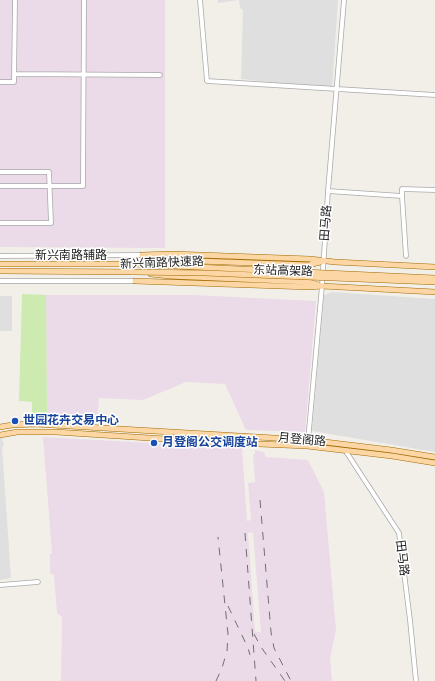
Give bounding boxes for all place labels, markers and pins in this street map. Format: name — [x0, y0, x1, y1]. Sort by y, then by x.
place label: 世园花卉交易中心 — [23, 414, 119, 428]
marker: 世园花卉交易中心 — [10, 416, 20, 426]
place label: 月登阁公交调度站 — [162, 436, 258, 450]
marker: 月登阁公交调度站 — [149, 438, 159, 448]

